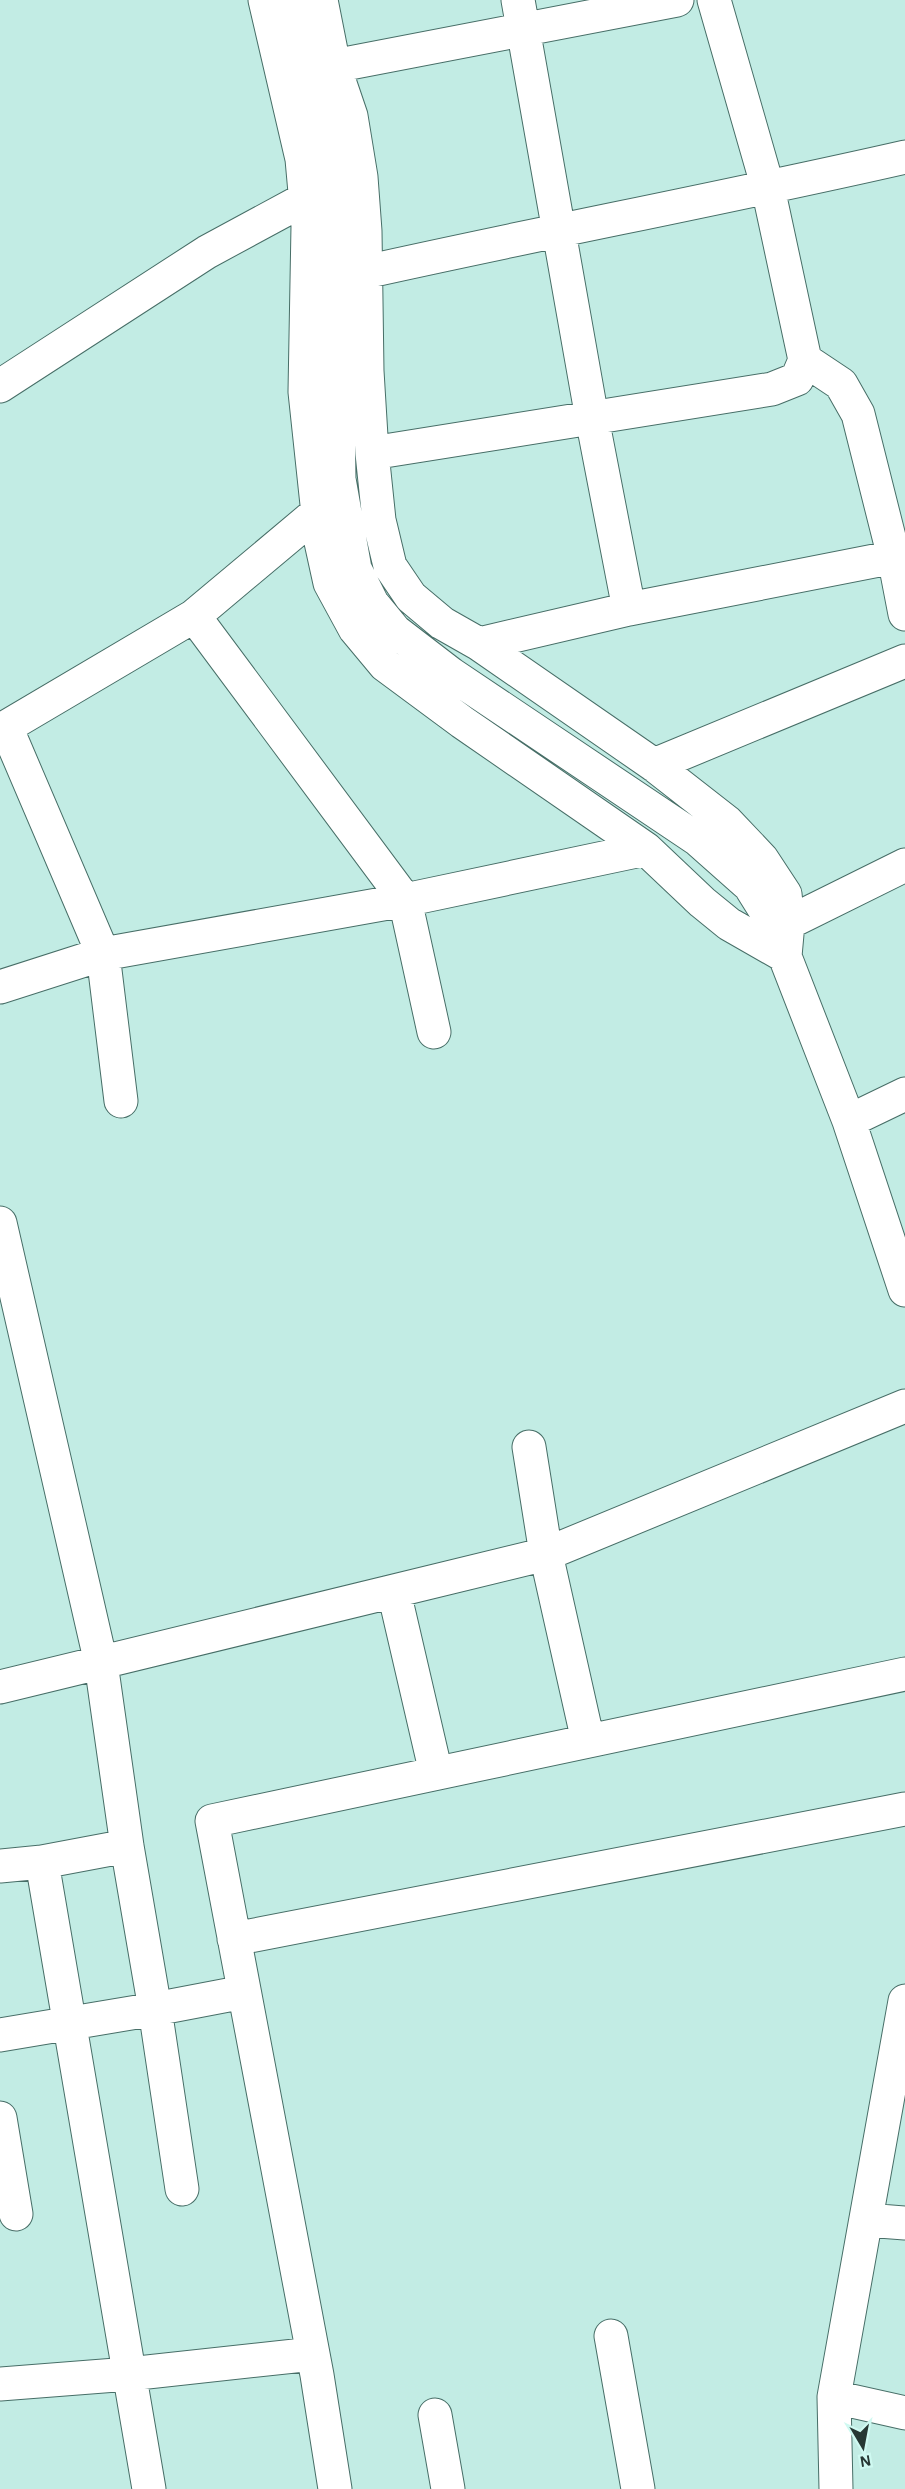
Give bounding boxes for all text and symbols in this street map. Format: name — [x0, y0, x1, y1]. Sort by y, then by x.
north arrow — [833, 2417, 893, 2477]
text: N — [859, 2452, 872, 2470]

